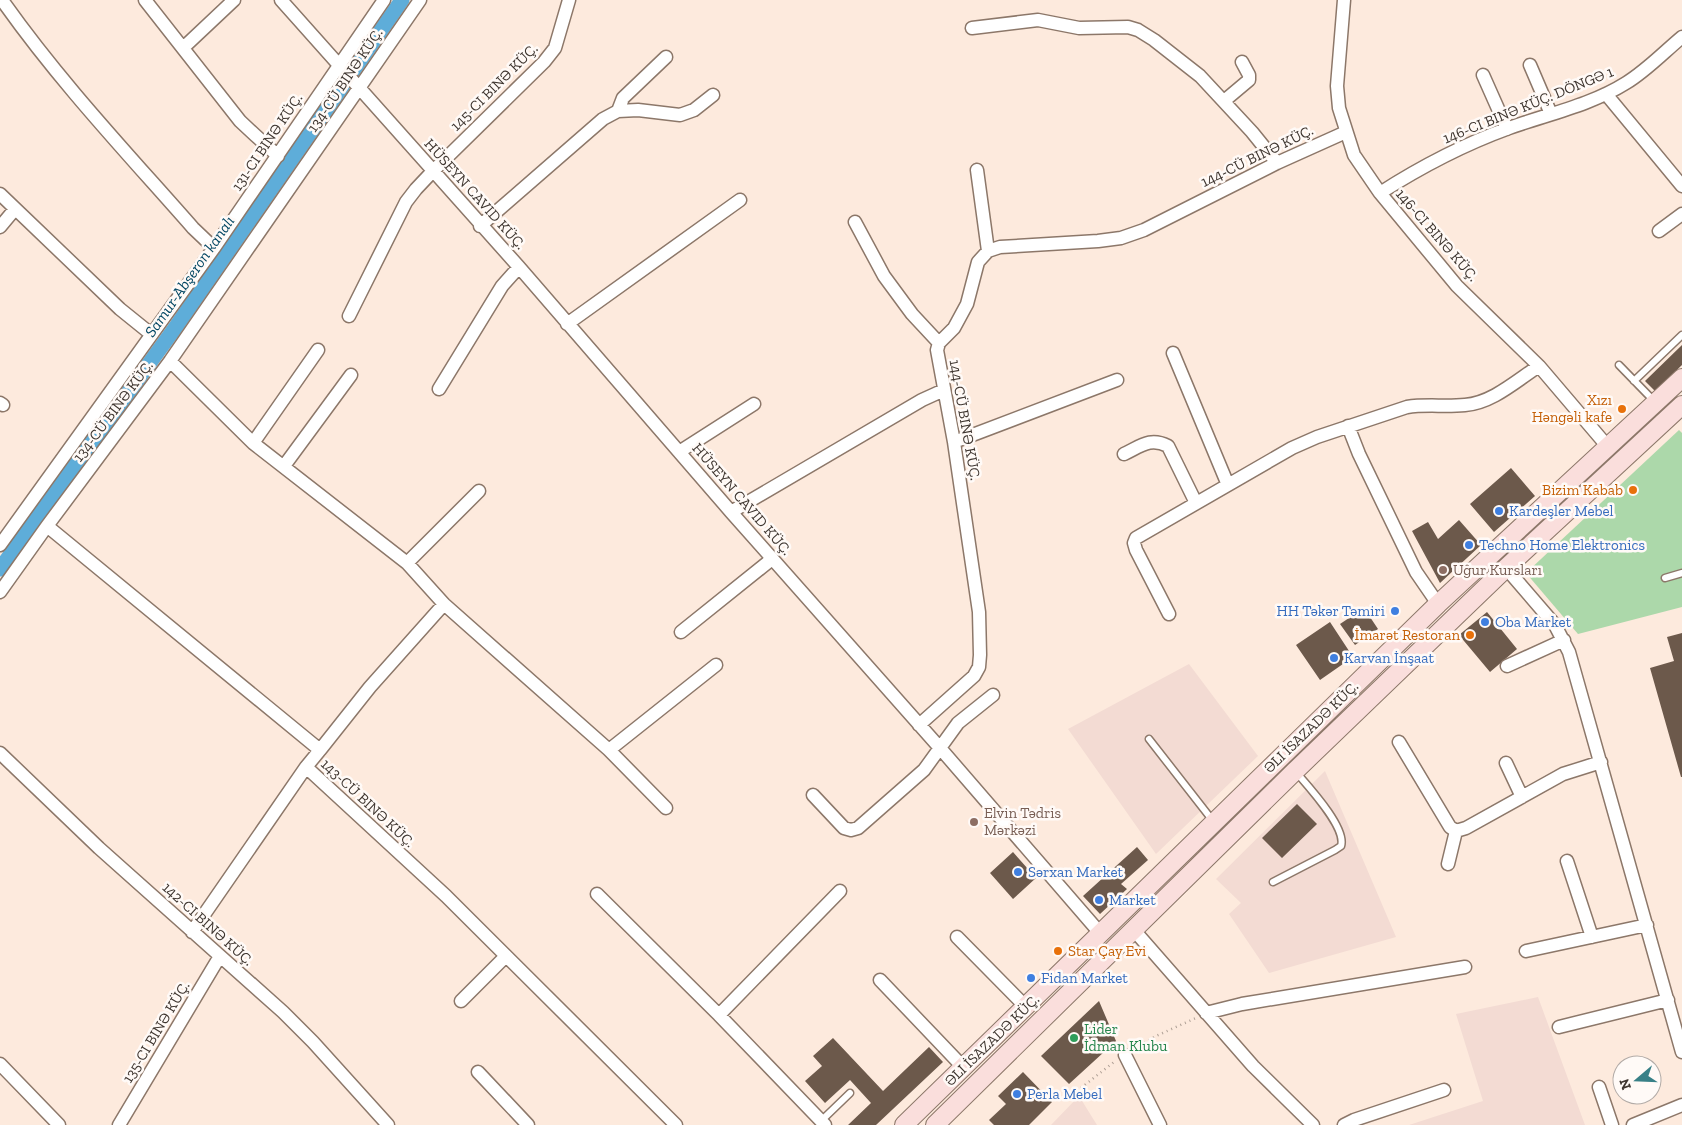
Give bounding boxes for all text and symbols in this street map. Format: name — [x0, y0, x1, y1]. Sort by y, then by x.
street label: 134-CÜ BINƏ KÜÇ. — [303, 24, 387, 136]
street label: 145-CI BINƏ KÜÇ. — [447, 40, 541, 134]
street label: 146-CI BINƏ KÜÇ. DÖNGƏ 1 — [1440, 62, 1616, 147]
street label: 131-CI BINƏ KÜÇ. — [228, 90, 306, 194]
street label: 144-CÜ BINƏ KÜÇ. — [1198, 121, 1316, 191]
street label: HÜSEYN CAVID KÜÇ. — [421, 135, 529, 253]
street label: 146-CI BINƏ KÜÇ. — [1392, 185, 1482, 285]
water label: Samur-Abşeron kanalı — [140, 212, 238, 341]
street label: 134-CÜ BINƏ KÜÇ. — [69, 357, 157, 465]
street label: 144-CÜ BINƏ KÜÇ. — [945, 358, 985, 482]
place label: Xızı Həngəli kafe — [1532, 391, 1612, 426]
marker: Xızı Həngəli kafe — [1616, 403, 1628, 415]
street label: HÜSEYN CAVID KÜÇ. — [688, 439, 796, 559]
place label: Bizim Kabab — [1542, 481, 1623, 499]
marker: Bizim Kabab — [1627, 484, 1639, 496]
place label: Kardeşler Mebel — [1509, 502, 1614, 520]
marker: Kardeşler Mebel — [1493, 505, 1505, 517]
place label: Techno Home Elektronics — [1479, 536, 1645, 554]
marker: Techno Home Elektronics — [1463, 539, 1475, 551]
place label: Uğur Kursları — [1453, 561, 1542, 579]
marker: Uğur Kursları — [1437, 564, 1449, 576]
place label: HH Təkər Təmiri — [1276, 602, 1385, 620]
marker: HH Təkər Təmiri — [1389, 605, 1401, 617]
place label: Oba Market — [1495, 613, 1572, 631]
marker: Oba Market — [1479, 616, 1491, 628]
place label: İmarət Restoran — [1355, 626, 1460, 644]
marker: İmarət Restoran — [1464, 629, 1476, 641]
place label: Karvan İnşaat — [1344, 649, 1435, 667]
marker: Karvan İnşaat — [1328, 652, 1340, 664]
street label: ƏLI İSAZADƏ KÜÇ. — [1260, 677, 1362, 777]
street label: 143-CÜ BINƏ KÜÇ. — [317, 755, 419, 851]
place label: Elvin Tədris Mərkəzi — [984, 804, 1061, 839]
marker: Elvin Tədris Mərkəzi — [968, 816, 980, 828]
place label: Sərxan Market — [1028, 863, 1123, 881]
marker: Sərxan Market — [1012, 866, 1024, 878]
street label: 142-CI BINƏ KÜÇ. — [159, 878, 257, 970]
place label: Market — [1109, 891, 1156, 909]
marker: Market — [1093, 894, 1105, 906]
place label: Star Çay Evi — [1068, 942, 1146, 960]
marker: Star Çay Evi — [1052, 945, 1064, 957]
place label: Fidan Market — [1041, 969, 1128, 987]
marker: Fidan Market — [1025, 972, 1037, 984]
street label: 135-CI BINƏ KÜÇ. — [119, 978, 193, 1086]
street label: ƏLI İSAZADƏ KÜÇ. — [941, 990, 1043, 1090]
place label: Lider İdman Klubu — [1084, 1020, 1168, 1055]
marker: Lider İdman Klubu — [1068, 1032, 1080, 1044]
north arrow — [1612, 1055, 1662, 1105]
text: N — [1615, 1076, 1635, 1092]
place label: Perla Mebel — [1027, 1085, 1102, 1103]
marker: Perla Mebel — [1011, 1088, 1023, 1100]

